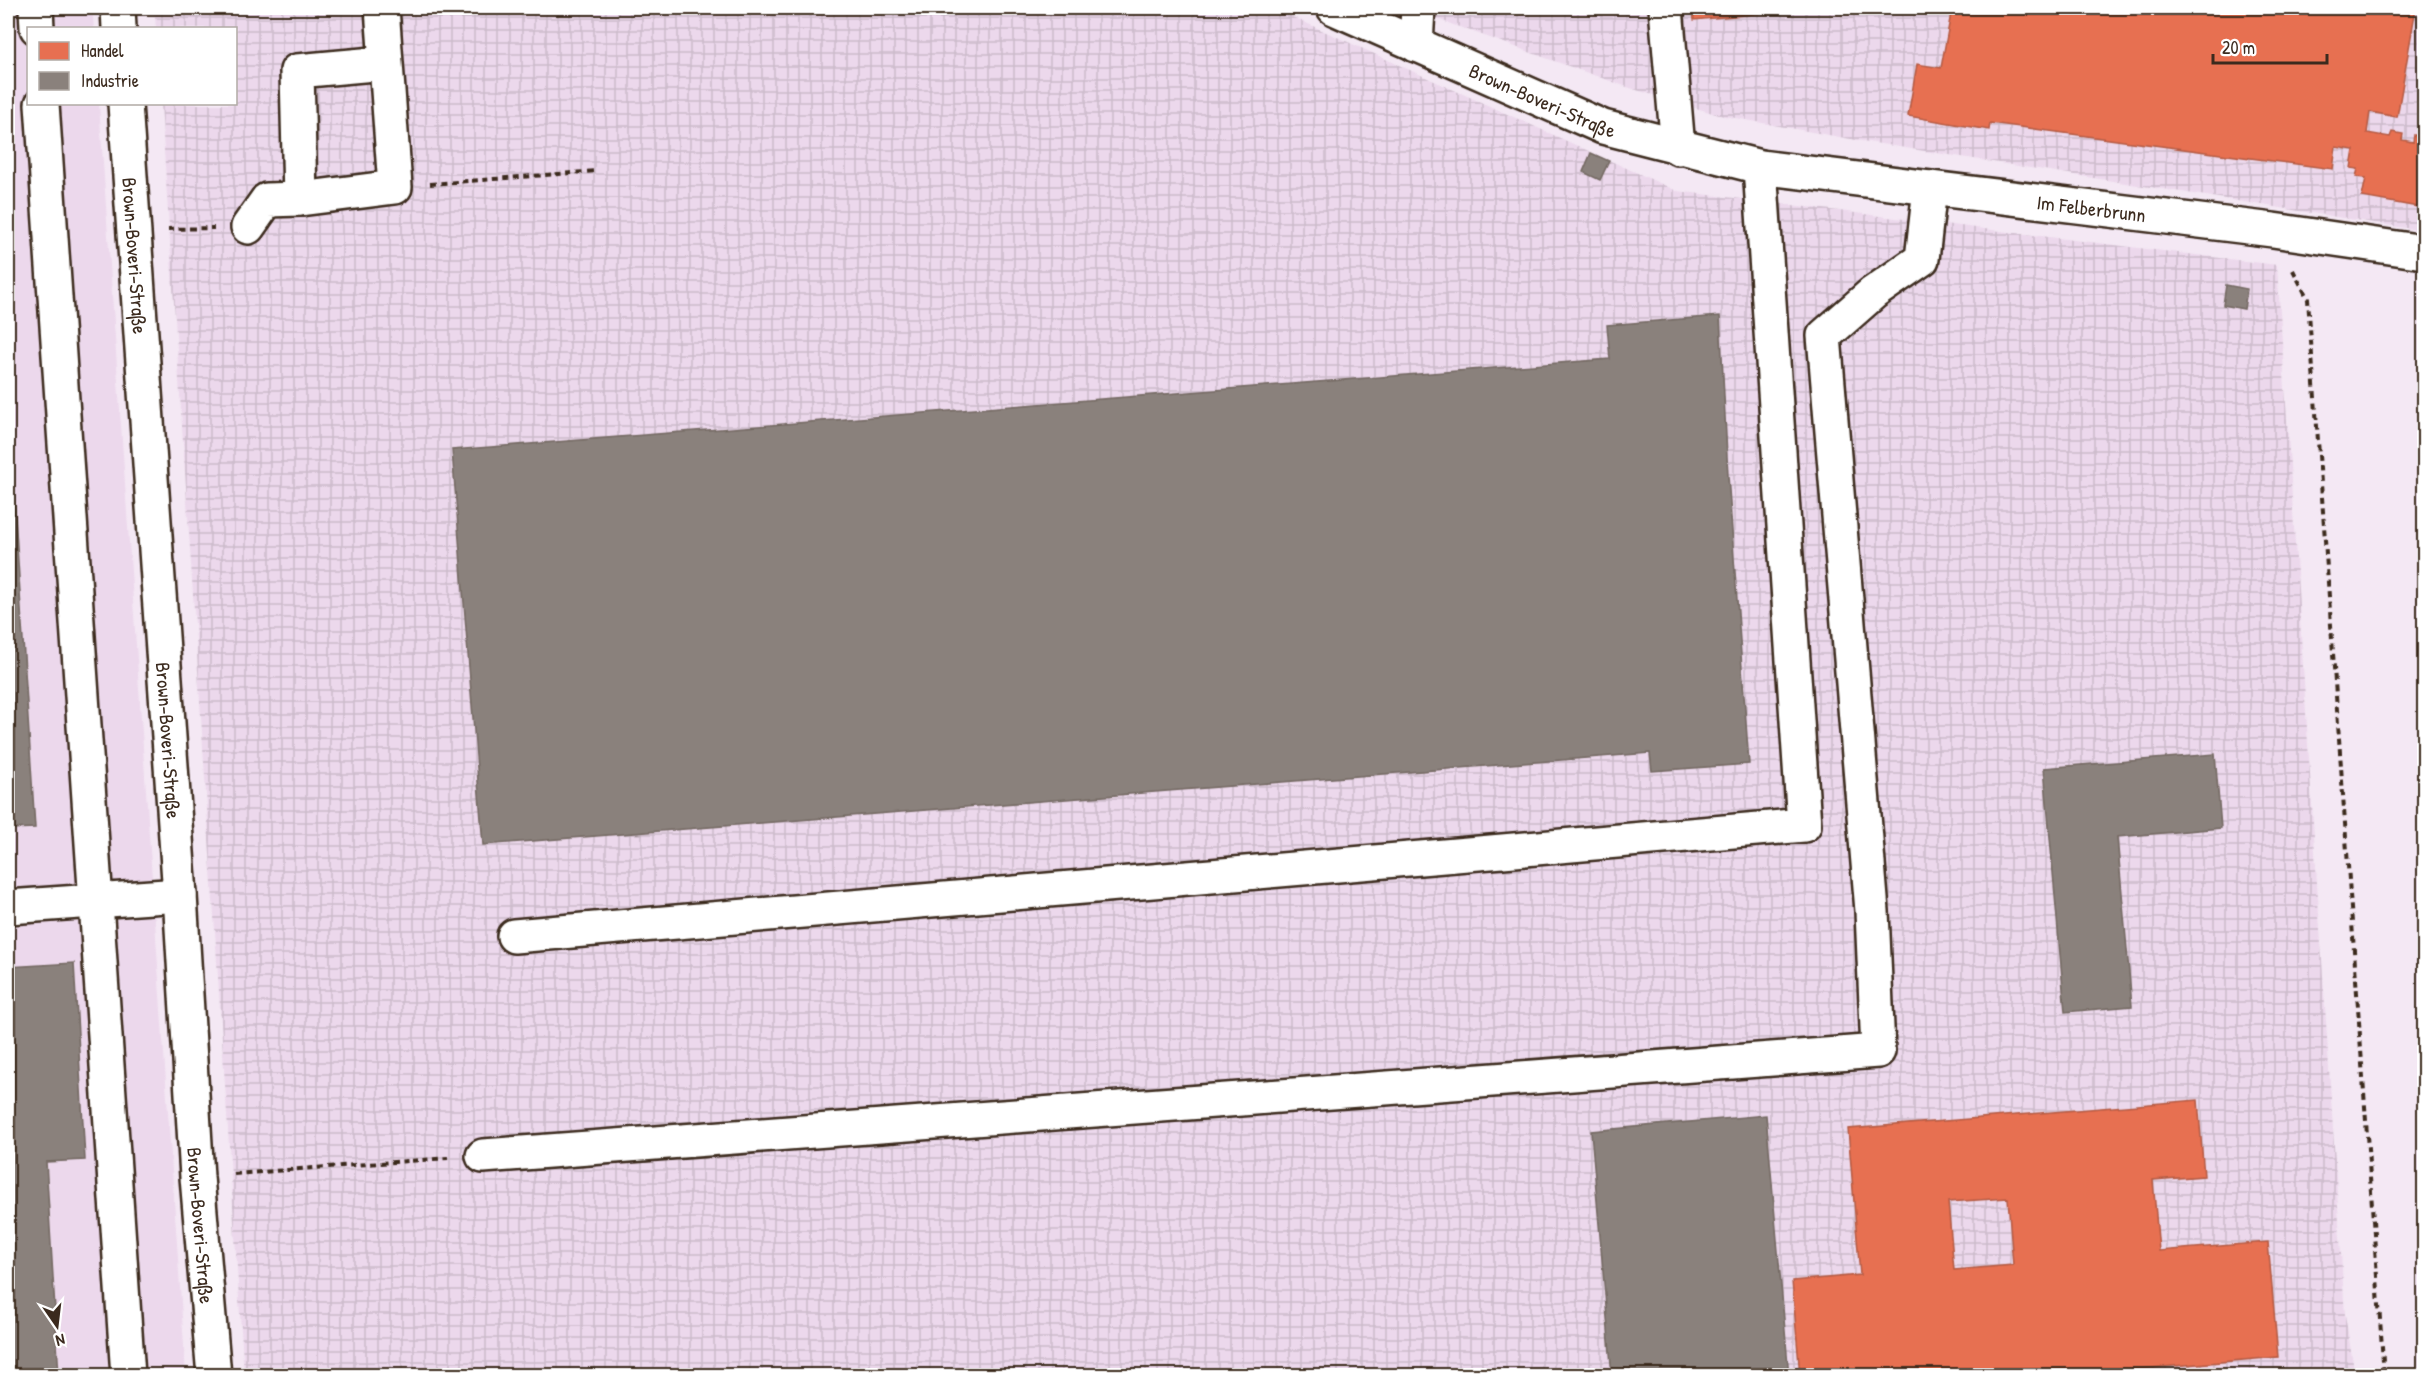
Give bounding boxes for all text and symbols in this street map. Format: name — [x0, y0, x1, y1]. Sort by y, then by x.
legend — [27, 27, 237, 105]
scale bar — [2213, 27, 2327, 65]
text: 20 m — [2222, 35, 2255, 60]
text: Handel — [81, 38, 124, 63]
street label: Brown-Boveri-Straße — [1465, 56, 1618, 143]
text: Industrie — [81, 68, 139, 93]
street label: Brown-Boveri-Straße — [117, 176, 154, 335]
street label: Im Felberbrunn — [2035, 188, 2147, 228]
street label: Brown-Boveri-Straße — [150, 661, 188, 820]
street label: Brown-Boveri-Straße — [182, 1146, 221, 1305]
north arrow — [27, 1296, 87, 1356]
text: N — [53, 1329, 67, 1352]

